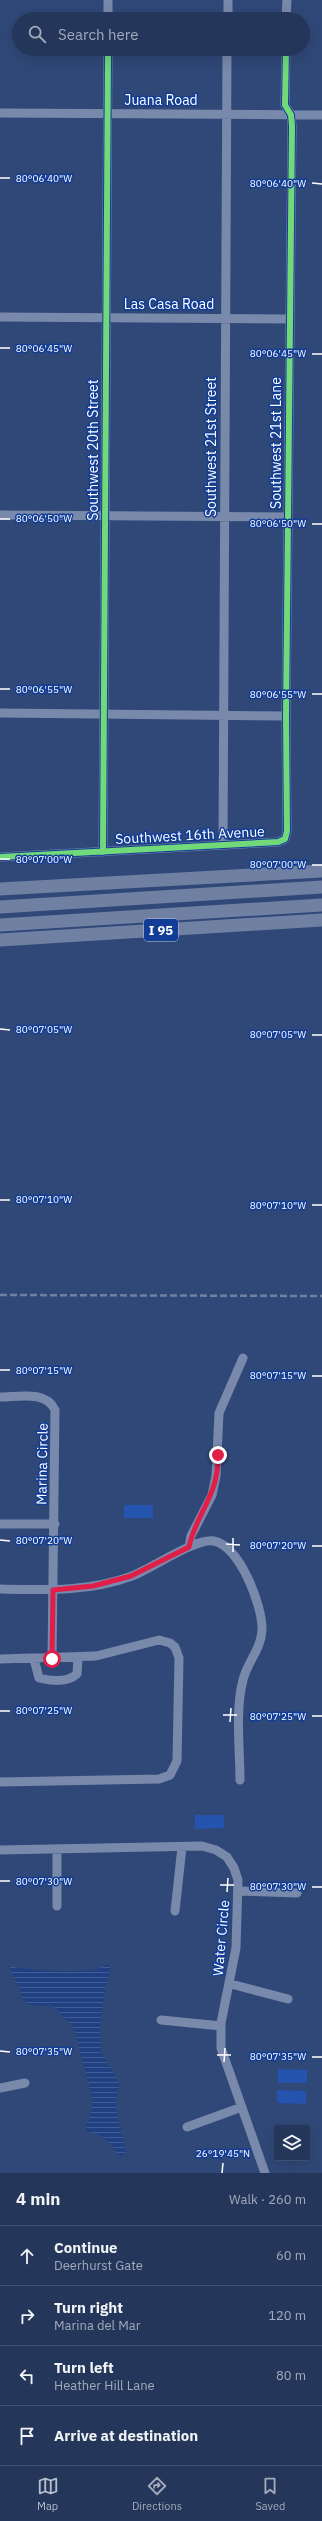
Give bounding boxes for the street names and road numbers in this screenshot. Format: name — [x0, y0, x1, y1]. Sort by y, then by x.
street label: Juana Road — [124, 91, 198, 109]
street label: Las Casa Road — [124, 295, 214, 313]
street label: Southwest 21st Street — [202, 377, 220, 517]
street label: Southwest 21st Lane — [267, 377, 285, 509]
street label: Southwest 20th Street — [84, 379, 102, 521]
street label: Southwest 16th Avenue — [115, 822, 266, 848]
road number: I 95 — [144, 919, 178, 941]
street label: Marina Circle — [32, 1423, 52, 1505]
street label: Water Circle — [209, 1899, 233, 1977]

